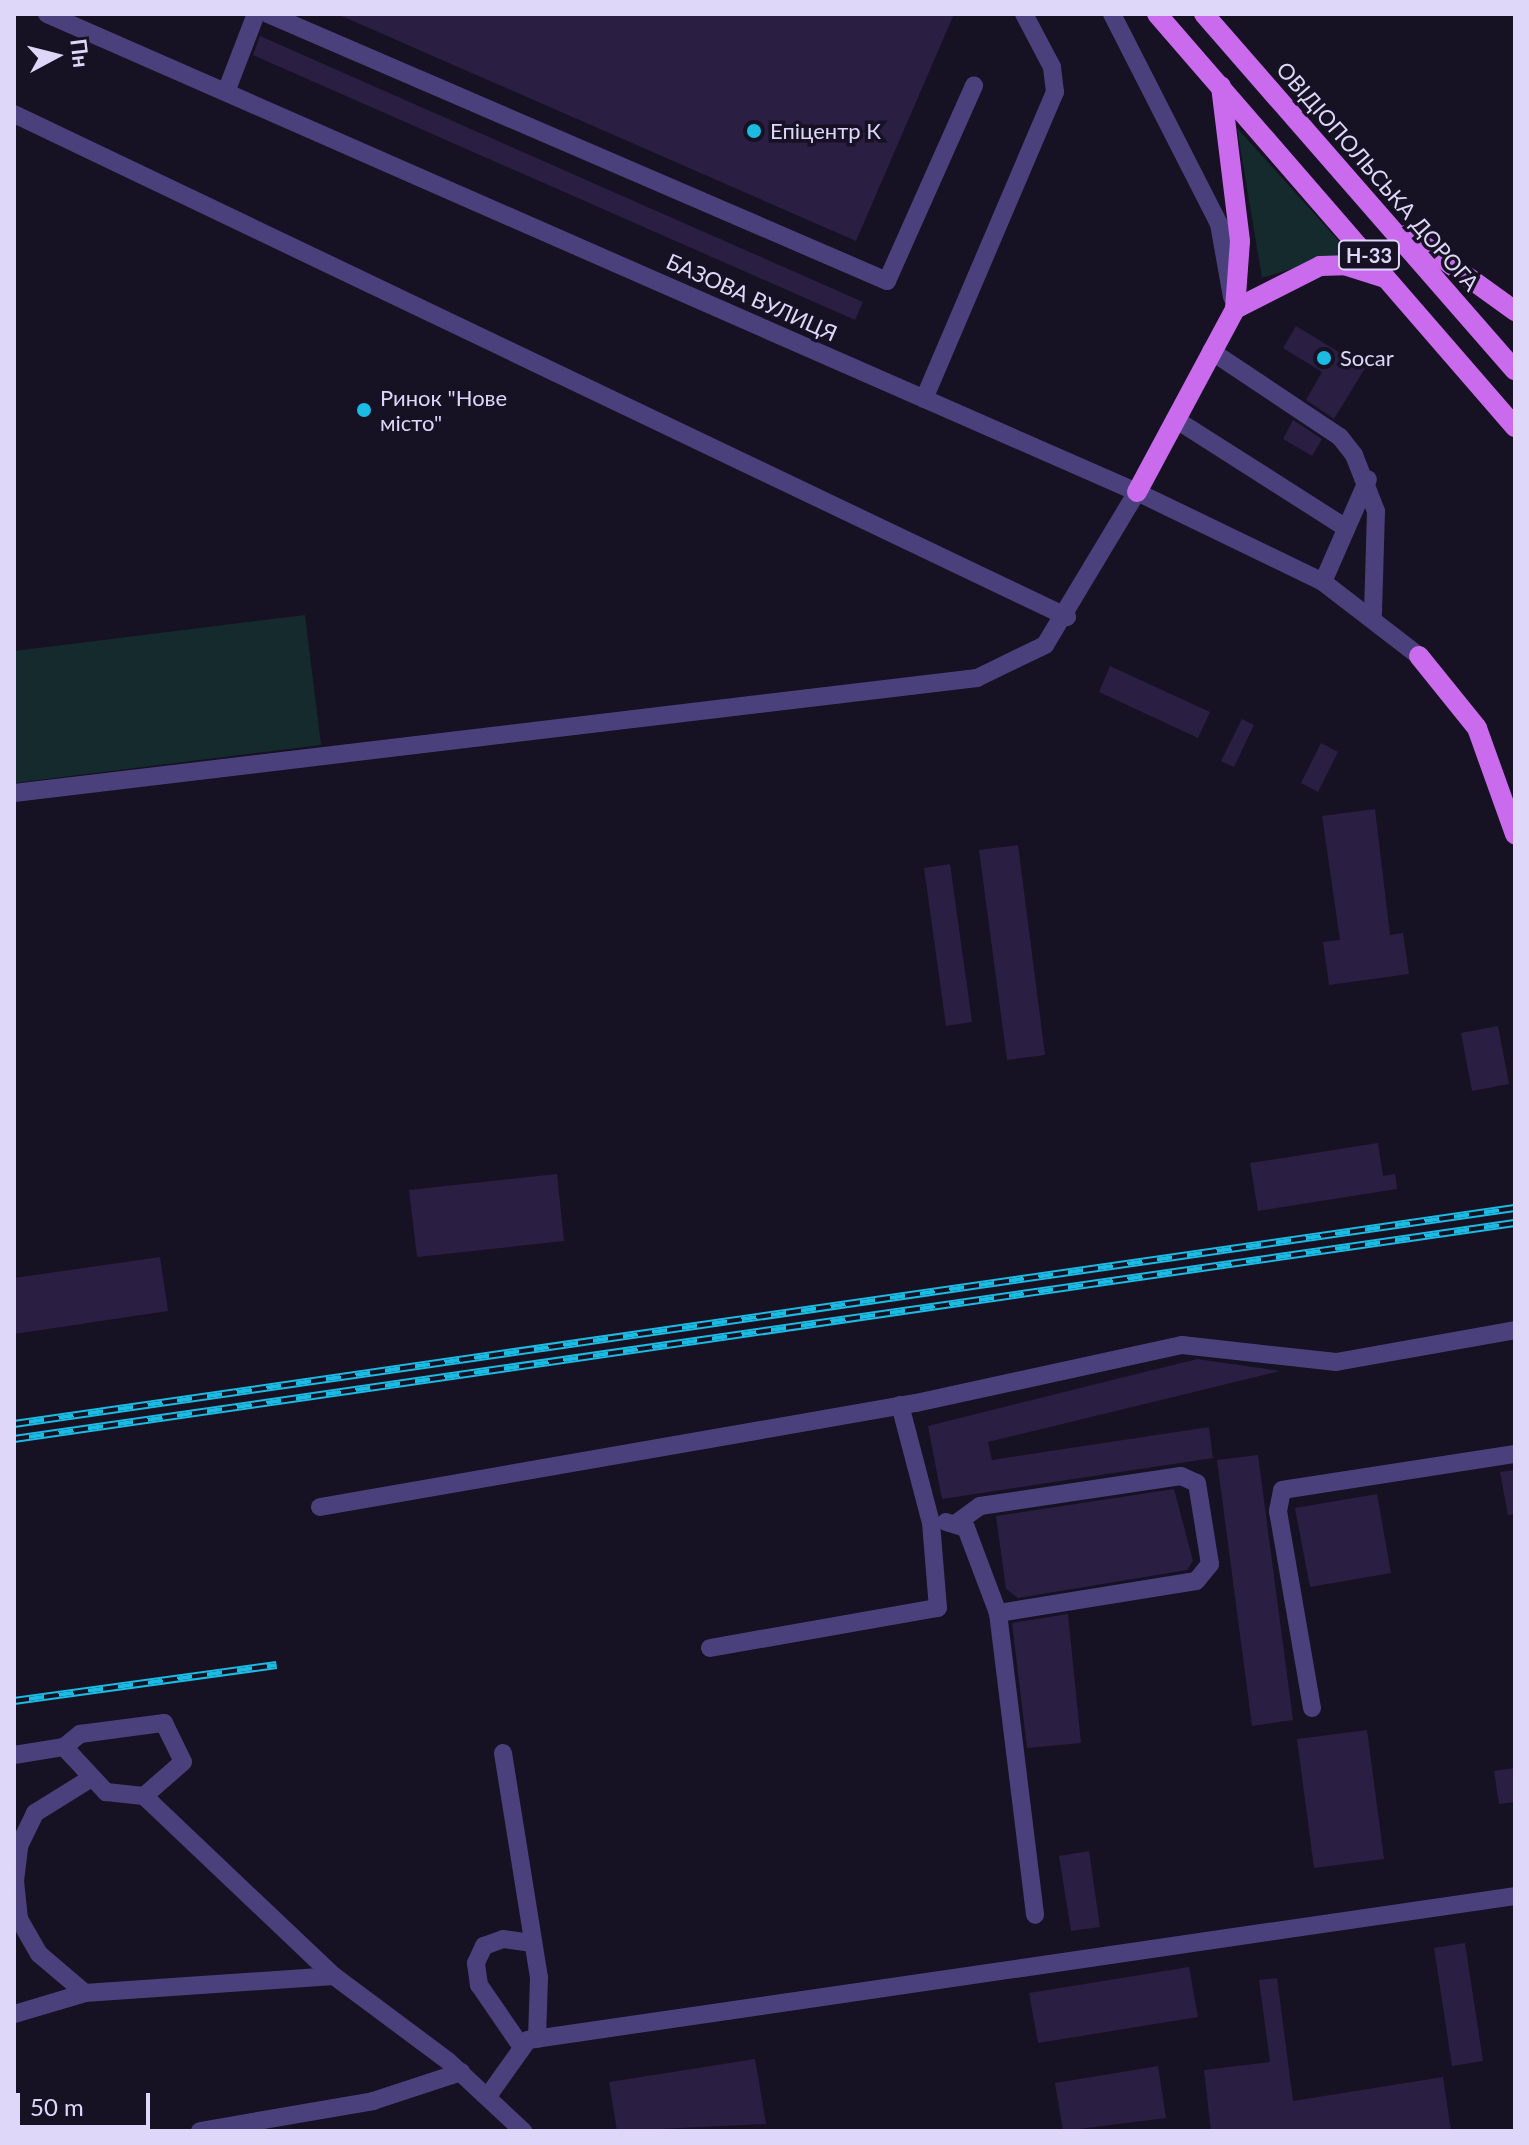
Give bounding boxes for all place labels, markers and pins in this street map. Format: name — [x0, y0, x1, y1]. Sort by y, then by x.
place label: Епіцентр К — [770, 118, 881, 144]
marker: Епіцентр К — [745, 122, 763, 140]
place label: Socar — [1340, 345, 1394, 371]
marker: Socar — [1315, 349, 1333, 367]
place label: Ринок "Нове місто" — [380, 384, 507, 436]
marker: Ринок "Нове місто" — [355, 401, 373, 419]

